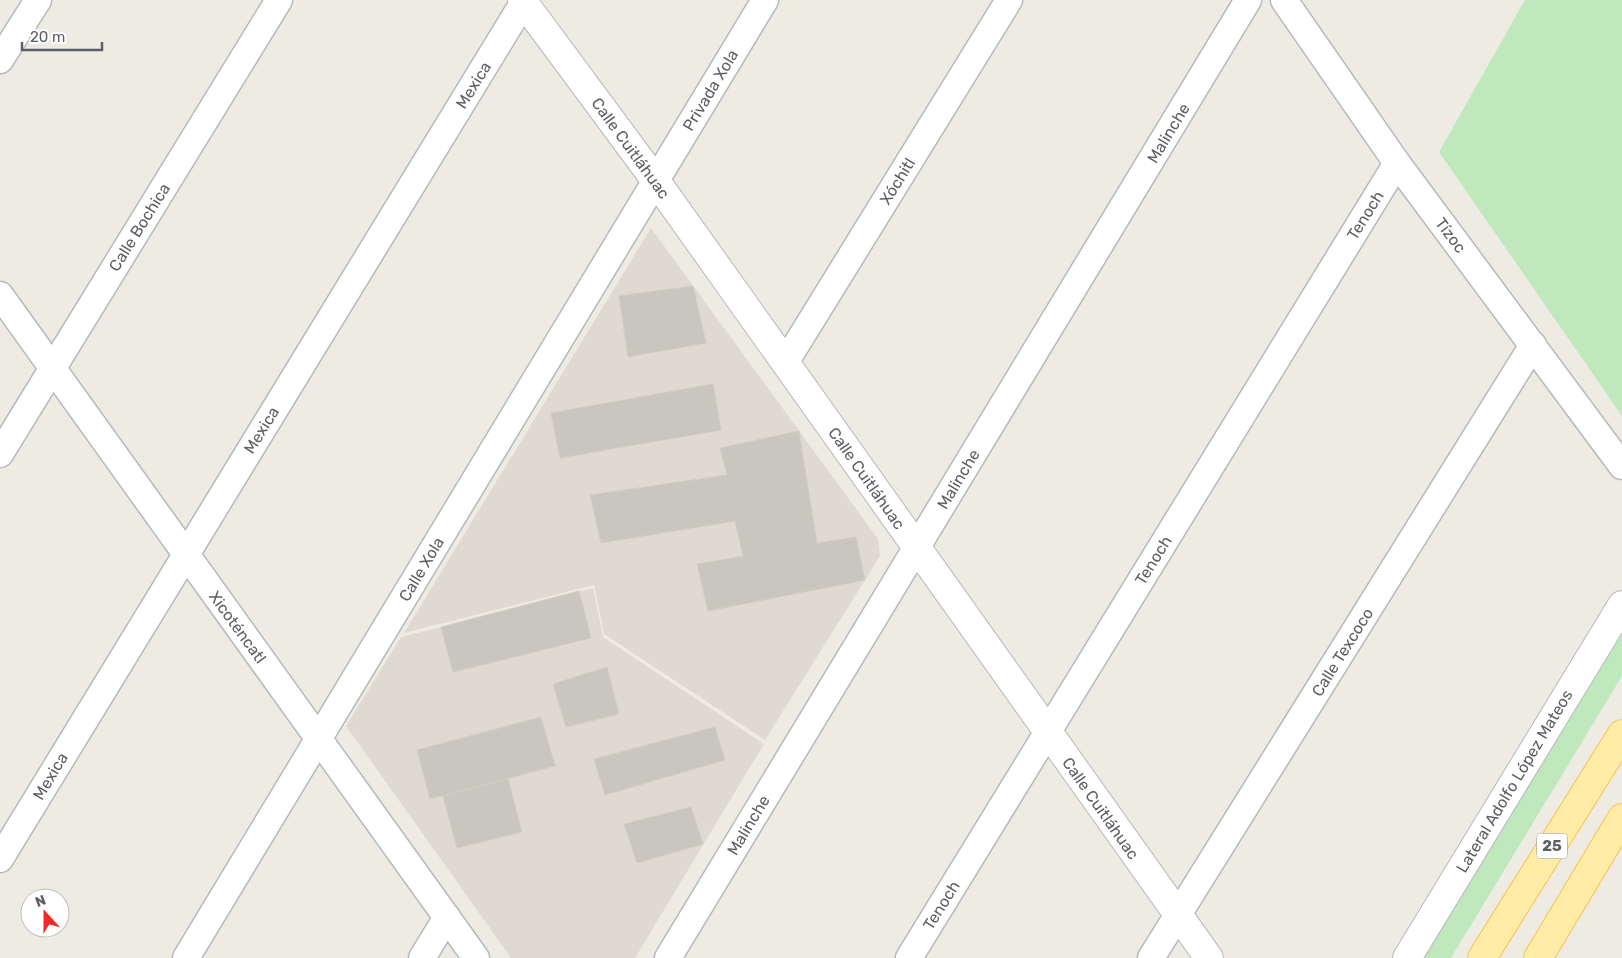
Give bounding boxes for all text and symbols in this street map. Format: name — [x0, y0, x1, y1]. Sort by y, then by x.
scale bar — [22, 20, 102, 52]
text: 20 m — [30, 28, 65, 46]
street label: Privada Xola — [679, 46, 742, 134]
street label: Mexica — [452, 58, 495, 112]
street label: Calle Cuitláhuac — [588, 94, 674, 203]
street label: Malinche — [1143, 100, 1194, 167]
street label: Xóchitl — [876, 154, 919, 208]
street label: Calle Bochica — [105, 180, 174, 275]
street label: Tenoch — [1343, 187, 1388, 243]
street label: Tízoc — [1431, 214, 1470, 257]
street label: Mexica — [240, 403, 283, 457]
street label: Calle Cuitláhuac — [824, 424, 909, 533]
street label: Malinche — [933, 446, 984, 513]
street label: Tenoch — [1131, 532, 1176, 588]
street label: Calle Xola — [395, 534, 448, 605]
street label: Xicoténcatl — [205, 587, 270, 667]
street label: Calle Texcoco — [1308, 605, 1377, 700]
street label: Lateral Adolfo López Mateos — [1452, 686, 1577, 876]
street label: Mexica — [29, 749, 72, 803]
street label: Calle Cuitláhuac — [1058, 754, 1143, 863]
street label: Malinche — [723, 792, 774, 859]
road number: 25 — [1537, 834, 1567, 858]
street label: Tenoch — [919, 877, 964, 933]
north arrow — [20, 888, 70, 938]
text: N — [33, 892, 48, 911]

